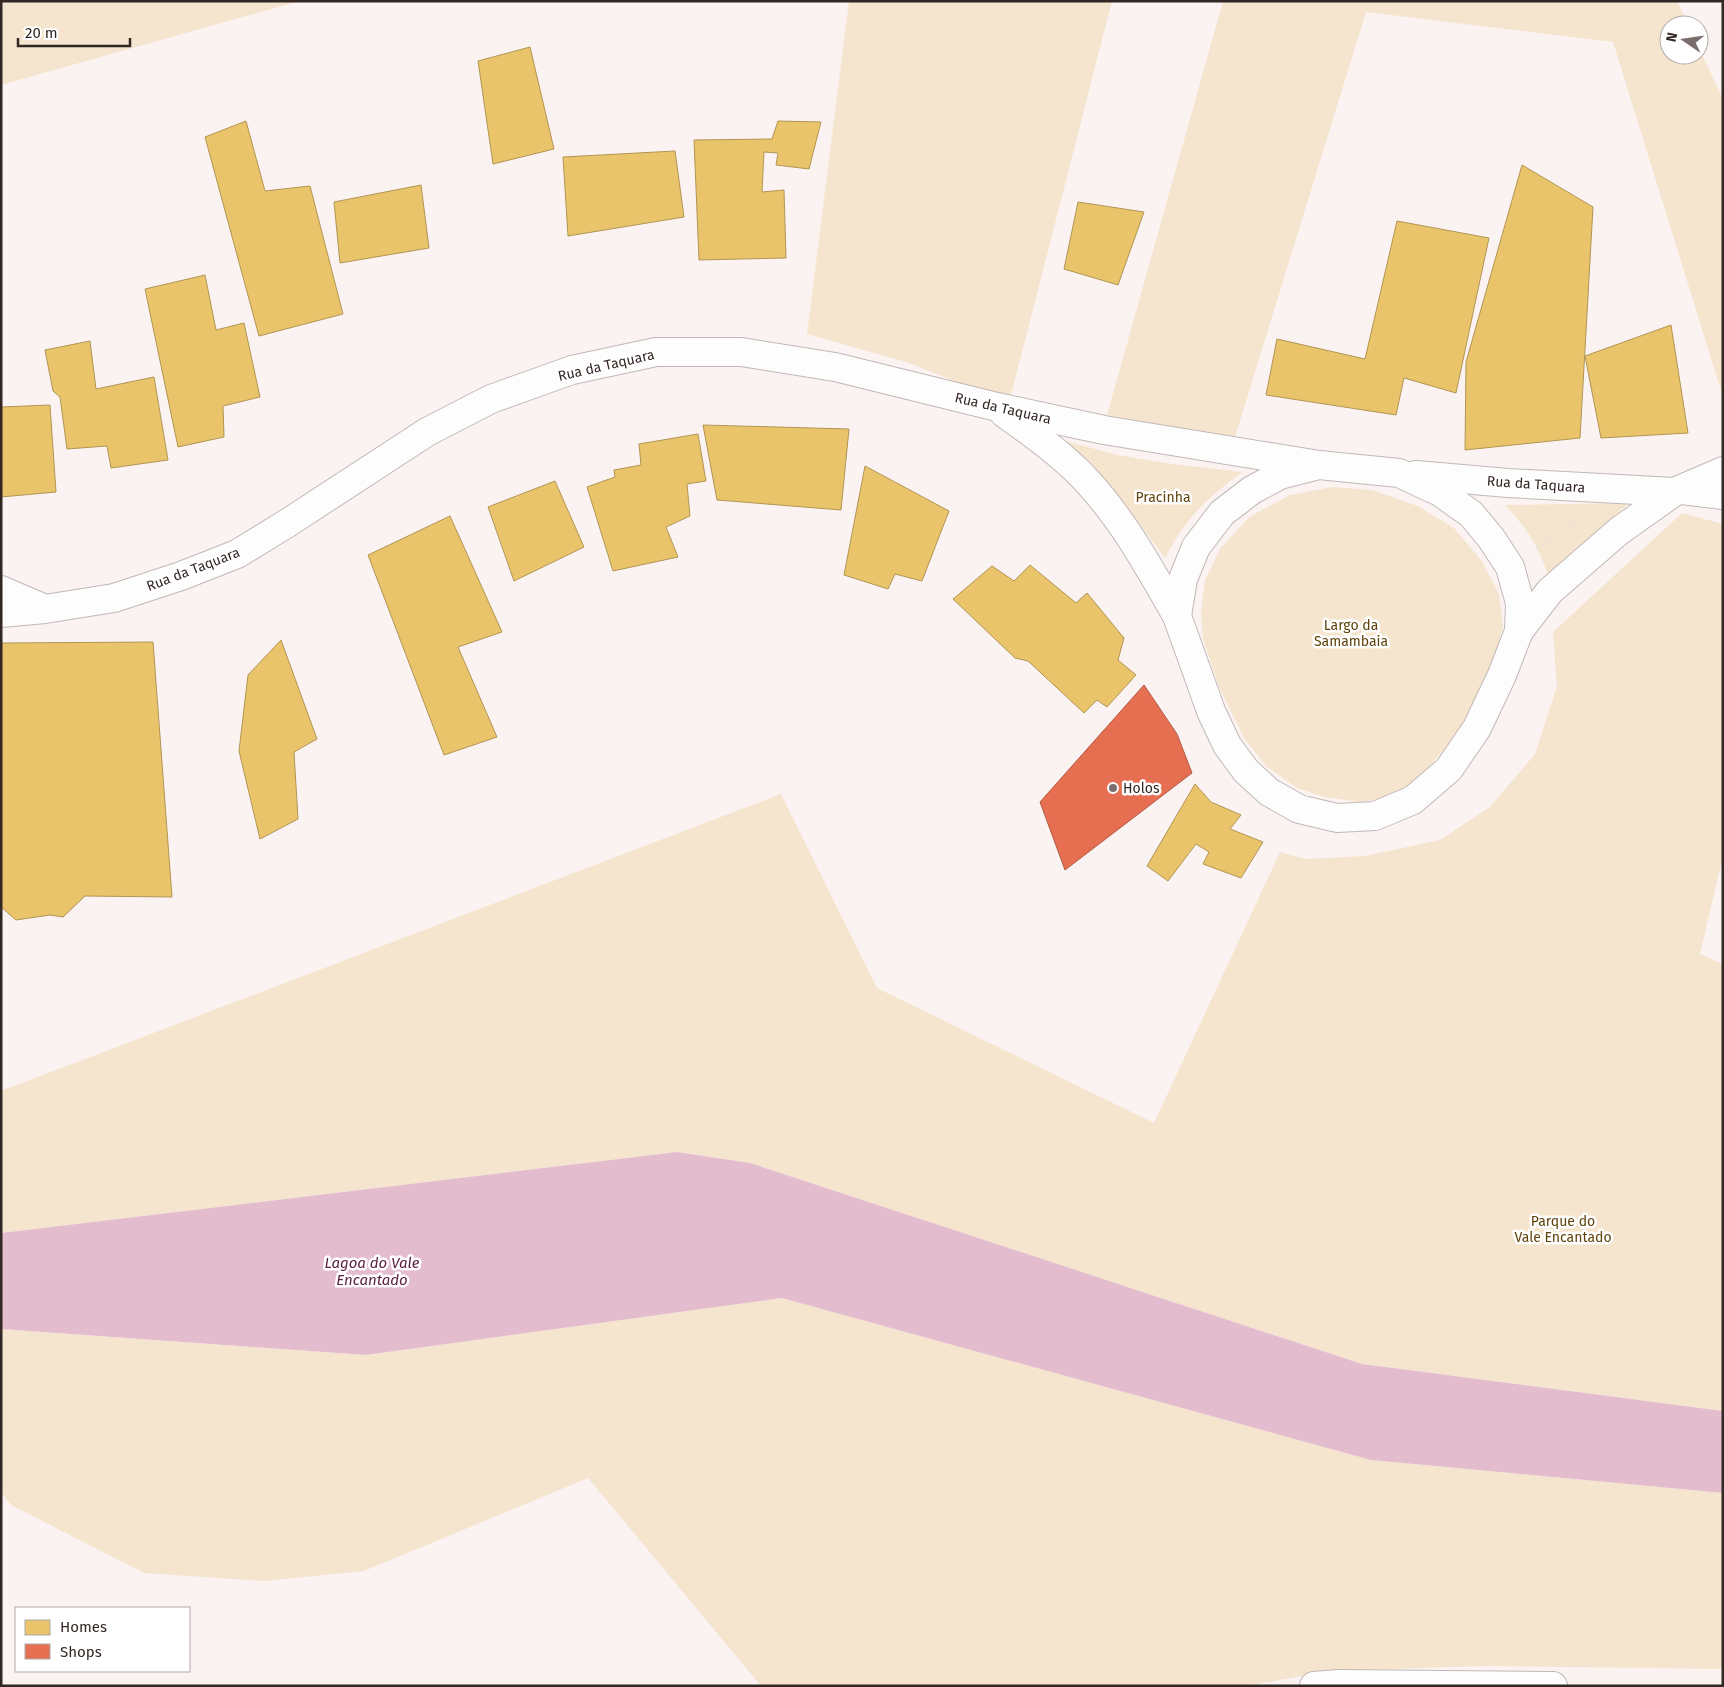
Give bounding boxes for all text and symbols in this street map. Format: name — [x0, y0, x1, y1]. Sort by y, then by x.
scale bar — [18, 15, 130, 47]
north arrow — [1659, 15, 1709, 65]
text: 20 m — [25, 24, 58, 42]
text: N — [1662, 31, 1681, 44]
street label: Rua da Taquara — [556, 346, 656, 385]
street label: Rua da Taquara — [953, 389, 1053, 428]
street label: Rua da Taquara — [1486, 473, 1586, 496]
park label: Pracinha — [1135, 489, 1191, 506]
street label: Rua da Taquara — [144, 544, 242, 595]
park label: Largo da Samambaia — [1314, 617, 1388, 650]
place label: Holos — [1123, 780, 1160, 797]
marker: Holos — [1107, 782, 1119, 794]
park label: Parque do Vale Encantado — [1514, 1213, 1612, 1246]
water label: Lagoa do Vale Encantado — [324, 1254, 420, 1289]
legend — [15, 1607, 190, 1672]
text: Homes — [60, 1618, 107, 1636]
text: Shops — [60, 1643, 102, 1661]

